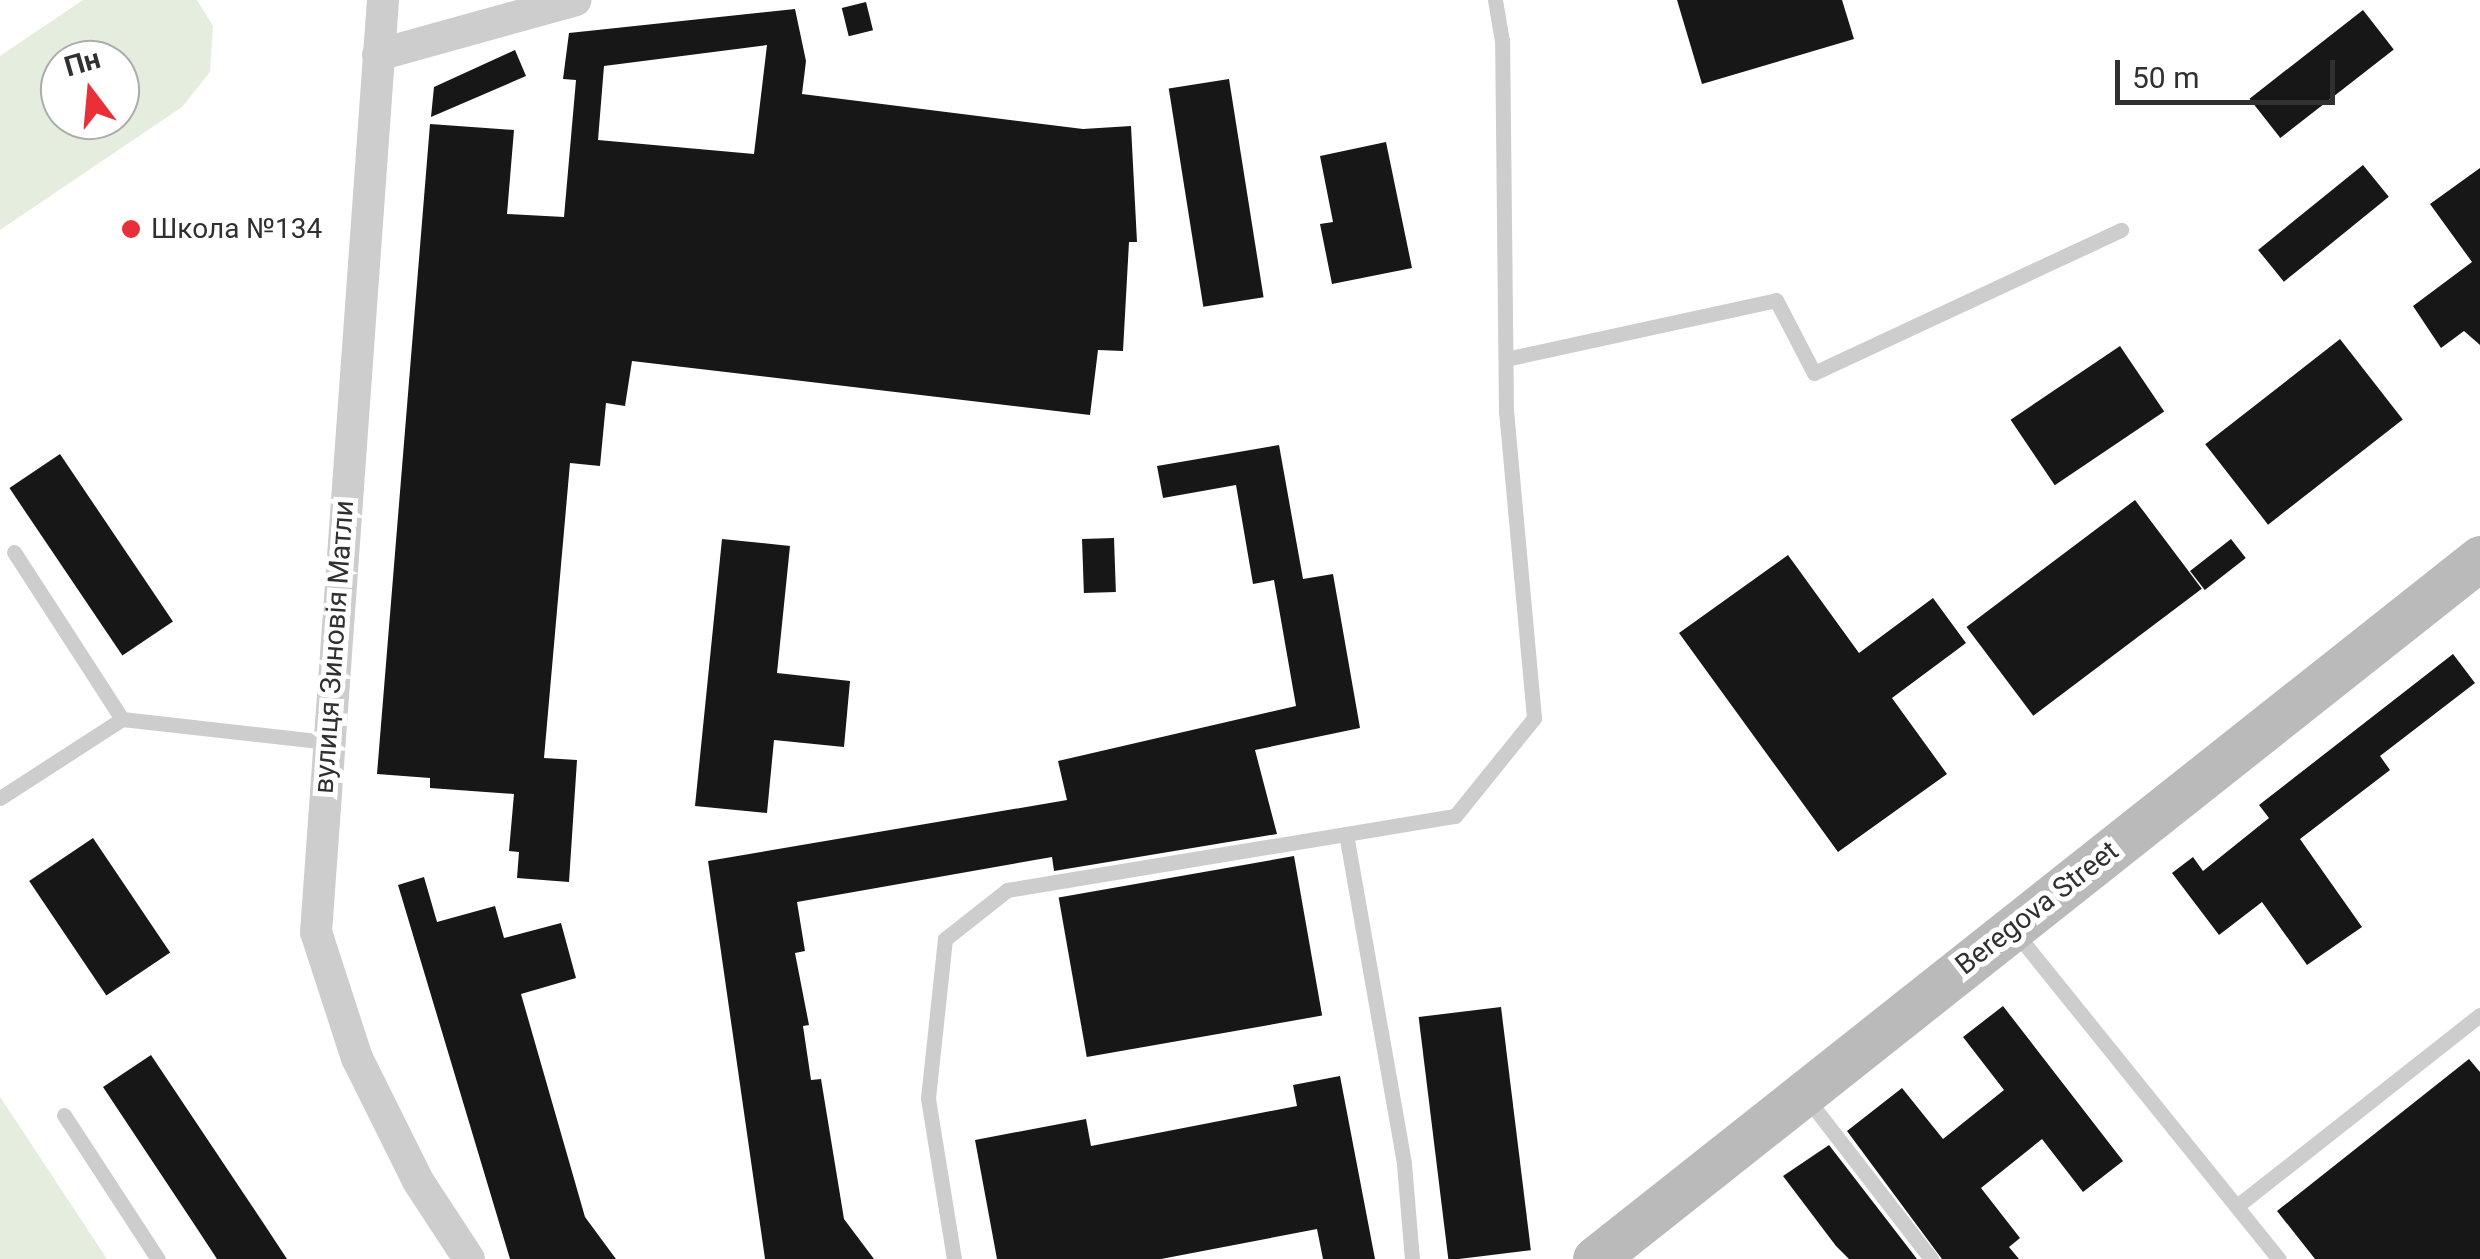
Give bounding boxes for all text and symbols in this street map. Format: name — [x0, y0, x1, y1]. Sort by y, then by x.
north arrow — [40, 40, 140, 140]
scale bar — [2120, 40, 2340, 102]
text: Пн — [60, 42, 104, 83]
text: 50 m — [2132, 60, 2199, 95]
place label: Школа №134 — [151, 212, 322, 246]
marker: Школа №134 — [120, 218, 142, 240]
street label: вулиця Зиновія Матли — [307, 499, 361, 795]
street label: Beregova Street — [1949, 834, 2125, 982]

